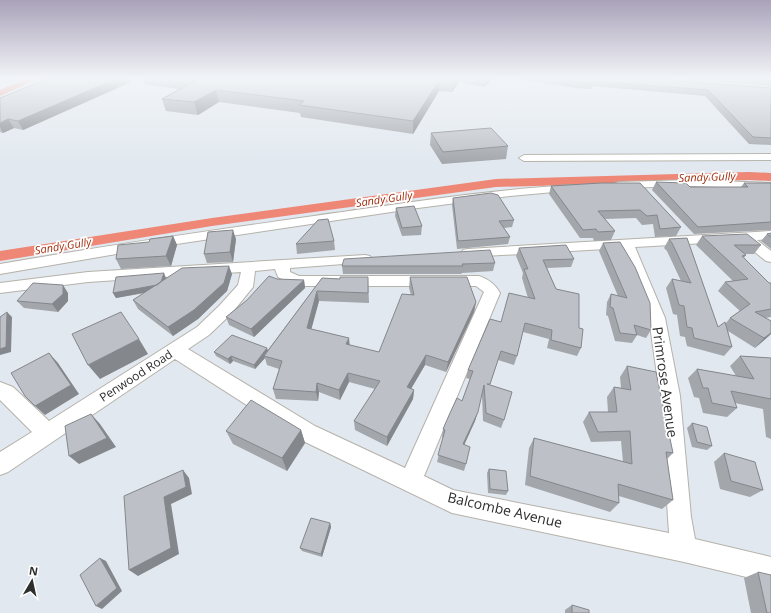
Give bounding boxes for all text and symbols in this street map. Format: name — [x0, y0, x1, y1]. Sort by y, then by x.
water label: Sandy Gully — [678, 168, 737, 185]
water label: Sandy Gully — [355, 187, 414, 210]
water label: Sandy Gully — [34, 234, 93, 257]
street label: Primrose Avenue — [648, 325, 683, 439]
street label: Penwood Road — [96, 346, 176, 406]
street label: Balcombe Avenue — [446, 487, 565, 532]
north arrow — [12, 561, 52, 601]
text: N — [28, 563, 39, 579]

